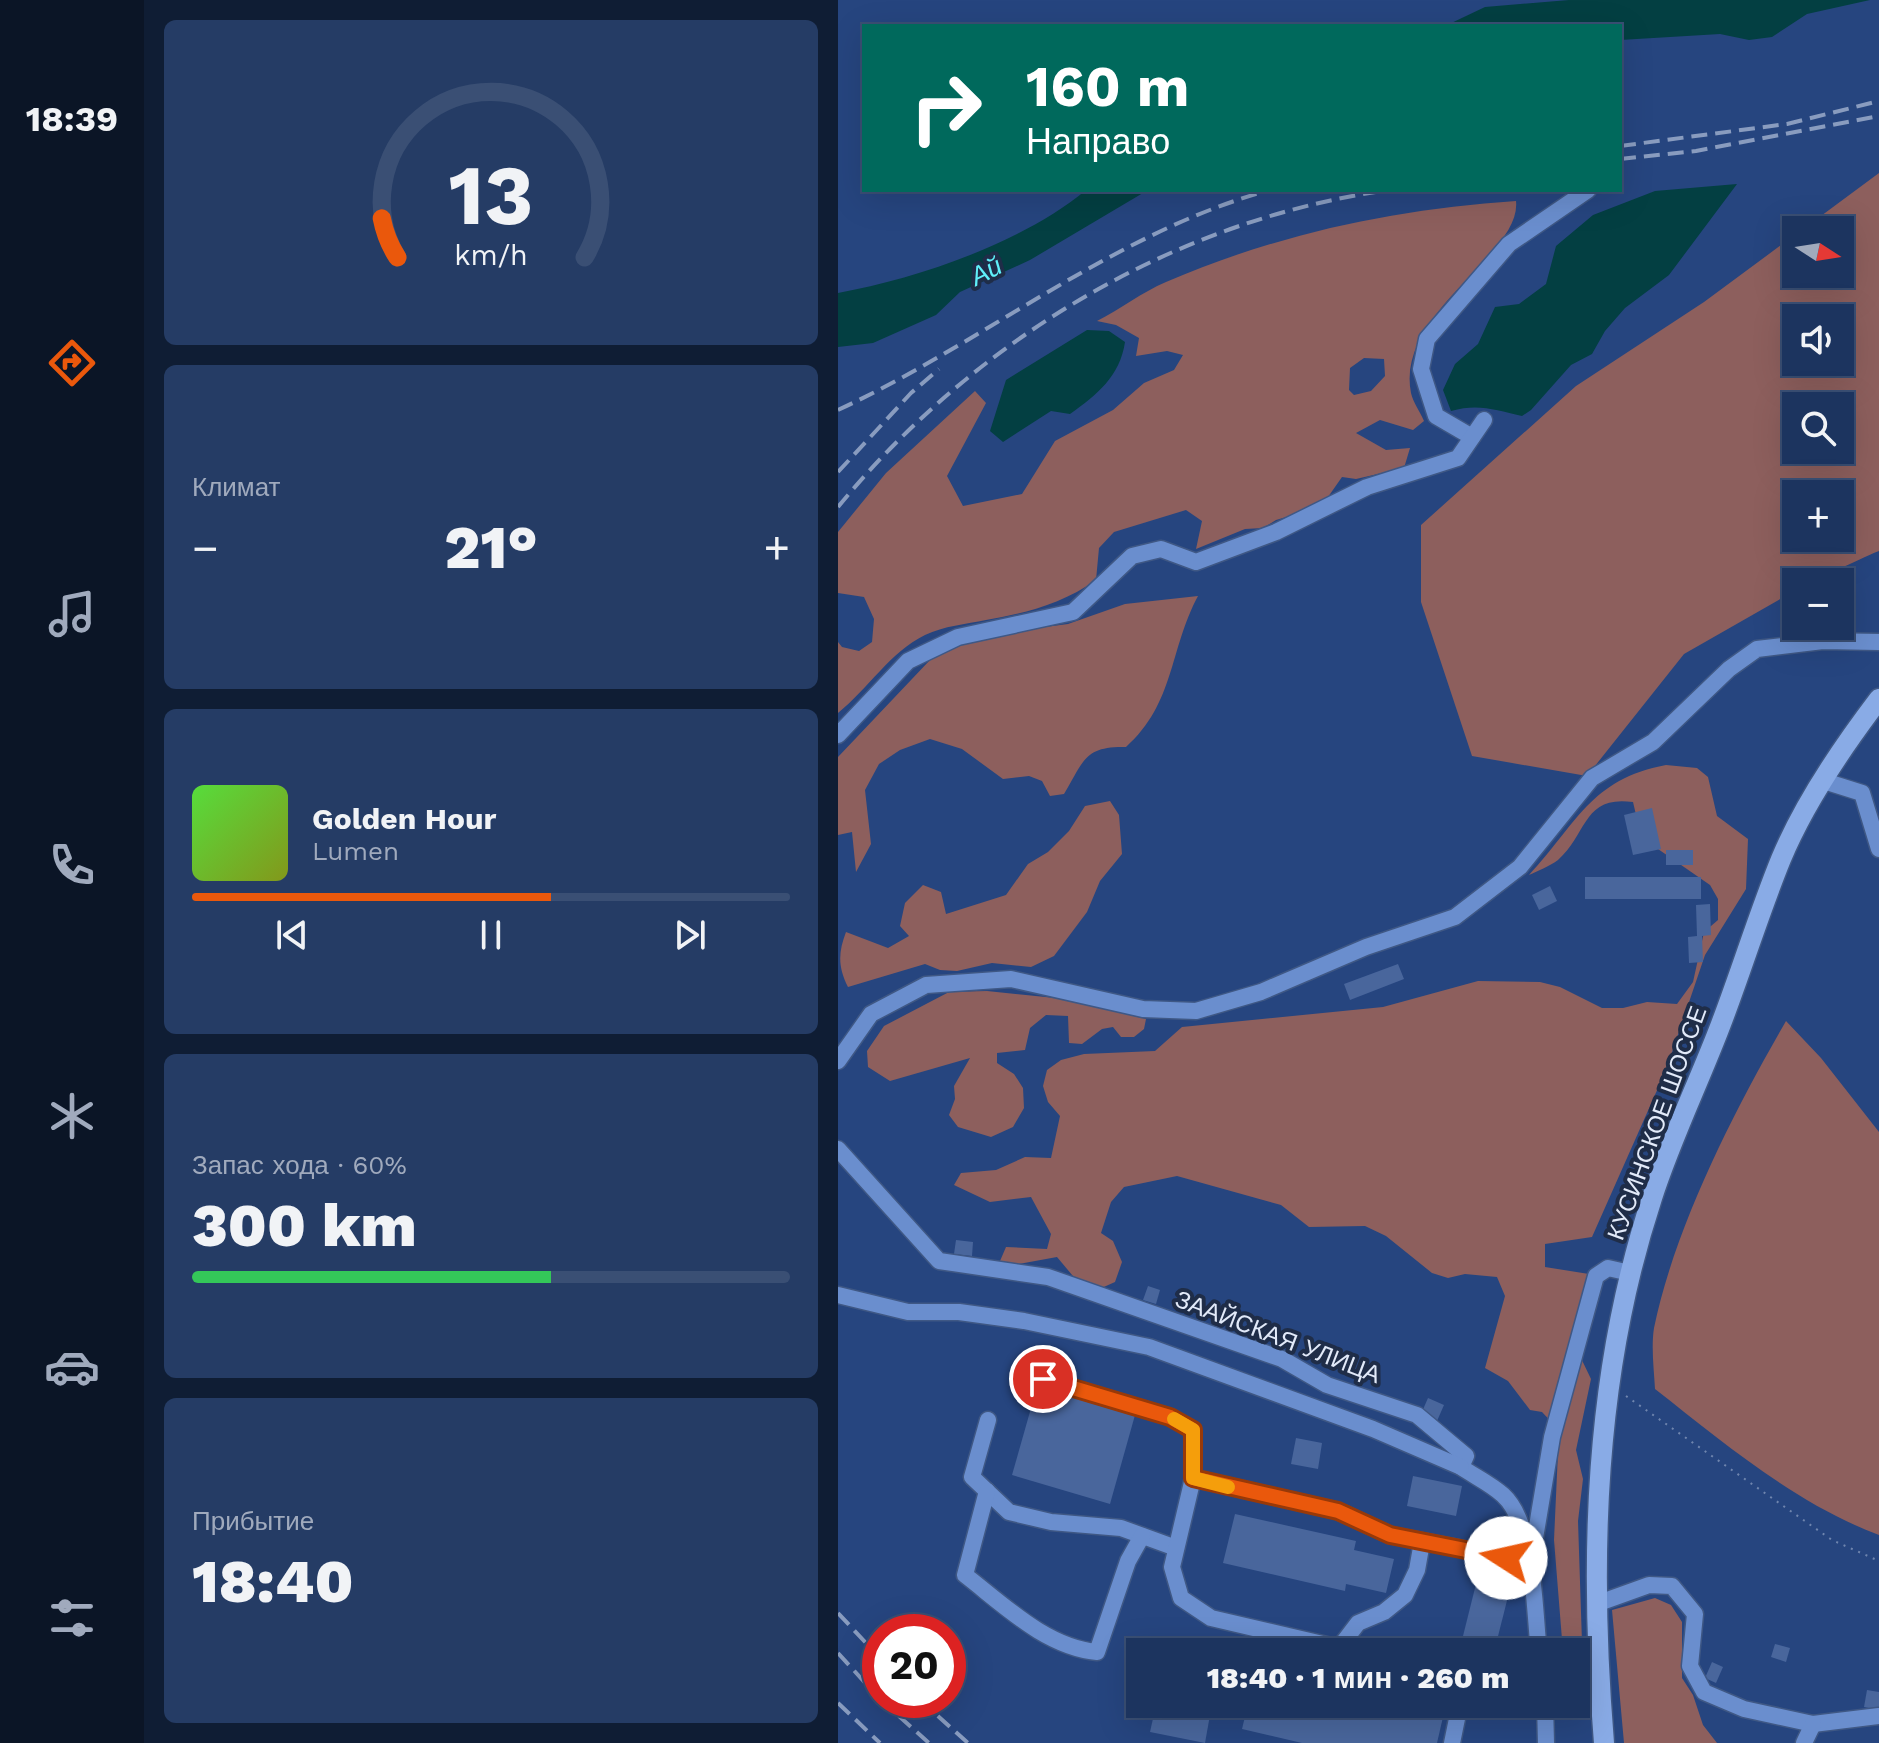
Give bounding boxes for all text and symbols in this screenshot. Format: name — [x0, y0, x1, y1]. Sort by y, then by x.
text: 160 m — [1026, 54, 1189, 120]
icon: right — [894, 56, 998, 160]
text: 18:39 — [26, 98, 118, 140]
text: Направо — [1026, 121, 1170, 163]
text: 13 — [448, 147, 534, 244]
north arrow — [1782, 216, 1854, 288]
map controls — [1782, 216, 1854, 640]
text: km/h — [454, 238, 528, 272]
water label: Ай — [963, 250, 1007, 292]
button: sound — [1782, 304, 1854, 376]
icon: directions — [44, 335, 100, 391]
button: search — [1782, 392, 1854, 464]
text: Климат — [192, 472, 281, 502]
button: + — [1782, 480, 1854, 552]
text: 21° — [444, 512, 538, 583]
text: − — [192, 522, 219, 574]
text: + — [763, 522, 790, 574]
button: − — [1782, 568, 1854, 640]
icon: music — [44, 586, 100, 642]
text: Golden Hour — [312, 801, 496, 836]
text: Lumen — [312, 836, 399, 866]
icon: phone — [44, 837, 100, 893]
icon: previous — [270, 913, 314, 957]
icon: pause — [469, 913, 513, 957]
icon: next — [668, 913, 712, 957]
street label: КУСИНСКОЕ ШОССЕ — [1602, 1002, 1712, 1244]
icon: climate — [44, 1088, 100, 1144]
text: Запас хода · 60% — [192, 1150, 407, 1180]
text: 300 km — [192, 1190, 417, 1261]
street label: ЗААЙСКАЯ УЛИЦА — [1171, 1285, 1385, 1389]
icon: car — [44, 1339, 100, 1395]
pin — [1009, 1345, 1077, 1413]
icon: arrive — [1021, 1357, 1065, 1401]
text: Прибытие — [192, 1506, 314, 1536]
position arrow — [1464, 1516, 1548, 1600]
text: 18:40 — [192, 1546, 353, 1617]
icon: filters — [44, 1590, 100, 1646]
speed limit sign: 20 — [862, 1614, 966, 1718]
text: 18:40 · 1 мин · 260 m — [1207, 1660, 1509, 1695]

